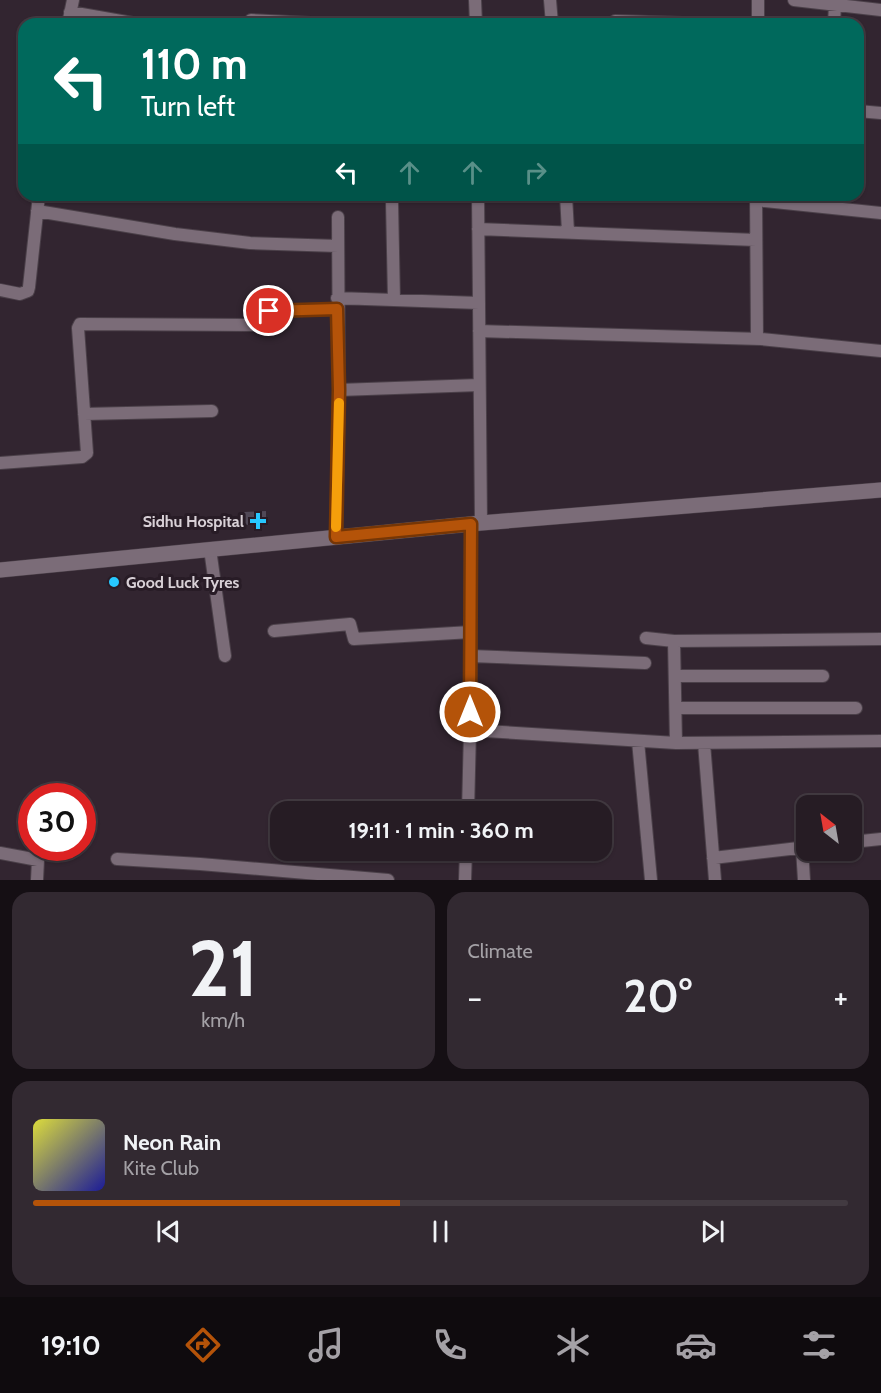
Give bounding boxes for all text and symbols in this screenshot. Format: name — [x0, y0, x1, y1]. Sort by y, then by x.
text: 110 m — [141, 38, 248, 90]
icon: left — [42, 42, 120, 120]
text: Turn left — [141, 90, 235, 123]
icon: left — [330, 156, 363, 189]
icon: ahead — [393, 156, 426, 189]
icon: ahead — [456, 156, 489, 189]
icon: right — [519, 156, 552, 189]
pin — [243, 285, 294, 336]
icon: arrive — [252, 294, 285, 327]
place label: Sidhu Hospital — [143, 512, 244, 531]
marker: Sidhu Hospital — [249, 512, 267, 530]
place label: Good Luck Tyres — [126, 573, 239, 592]
marker: Good Luck Tyres — [107, 575, 121, 589]
position arrow — [438, 680, 502, 744]
speed limit sign: 30 — [18, 783, 96, 861]
north arrow — [796, 795, 862, 861]
map controls — [796, 795, 862, 861]
text: 19:11 · 1 min · 360 m — [348, 817, 534, 844]
text: 21 — [188, 921, 258, 1016]
text: Climate — [468, 939, 533, 963]
text: 20° — [623, 969, 692, 1023]
text: − — [468, 977, 482, 1017]
text: + — [833, 977, 848, 1017]
text: km/h — [201, 1008, 245, 1032]
text: Neon Rain — [123, 1129, 221, 1156]
text: Kite Club — [123, 1156, 199, 1180]
icon: previous — [152, 1215, 185, 1248]
icon: pause — [424, 1215, 457, 1248]
icon: next — [696, 1215, 729, 1248]
icon: directions — [182, 1324, 224, 1366]
icon: music — [305, 1324, 347, 1366]
icon: phone — [429, 1324, 471, 1366]
icon: climate — [552, 1324, 594, 1366]
icon: car — [675, 1324, 717, 1366]
icon: filters — [798, 1324, 840, 1366]
text: 19:10 — [41, 1329, 101, 1362]

